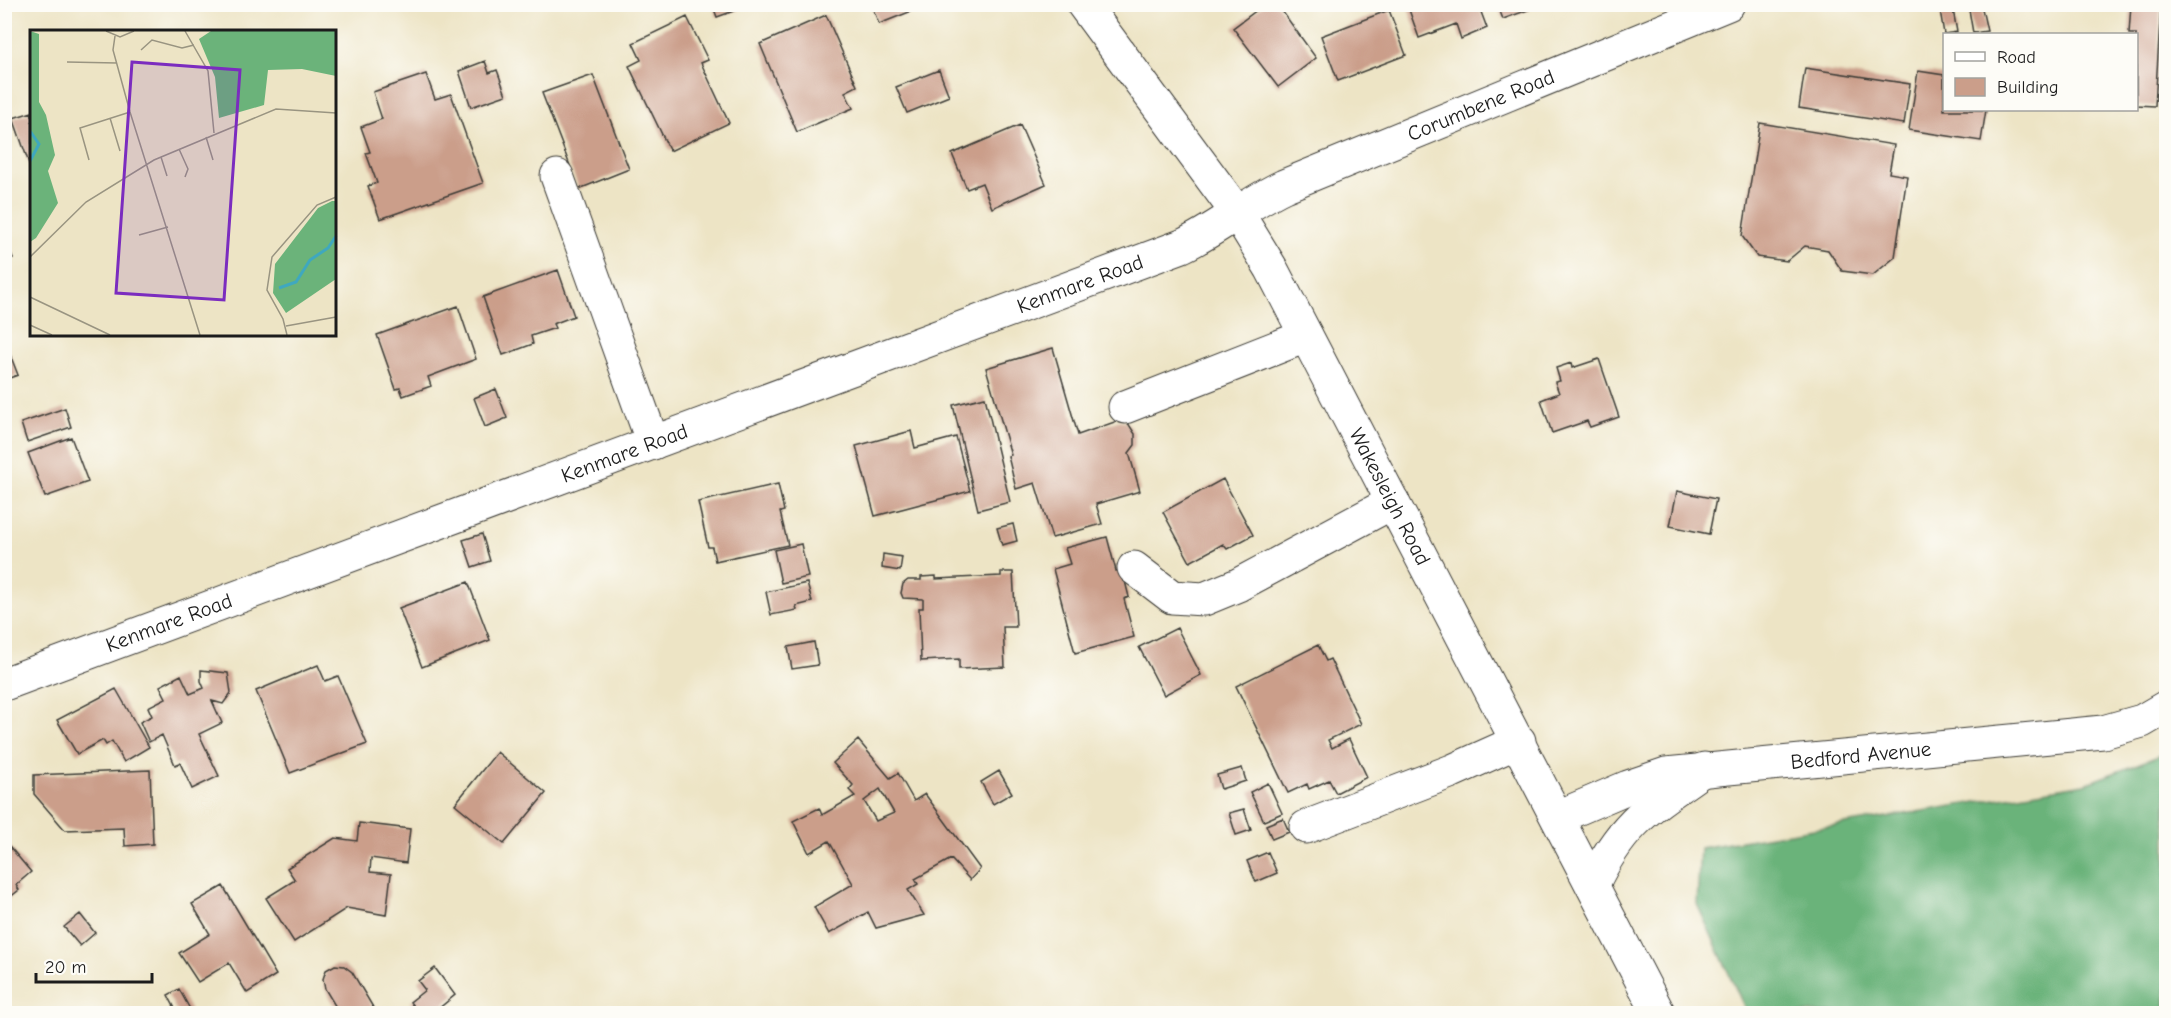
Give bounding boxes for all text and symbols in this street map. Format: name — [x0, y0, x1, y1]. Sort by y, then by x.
inset map — [30, 30, 336, 336]
legend — [1943, 33, 2138, 111]
text: Road — [1997, 47, 2036, 68]
street label: Corumbene Road — [1404, 64, 1558, 146]
text: Building — [1997, 77, 2059, 98]
street label: Kenmare Road — [1014, 249, 1147, 318]
street label: Kenmare Road — [558, 419, 691, 488]
street label: Wakesleigh Road — [1344, 424, 1435, 569]
street label: Kenmare Road — [102, 588, 235, 657]
street label: Bedford Avenue — [1789, 737, 1932, 774]
scale bar — [36, 946, 152, 984]
text: 20 m — [45, 957, 86, 978]

